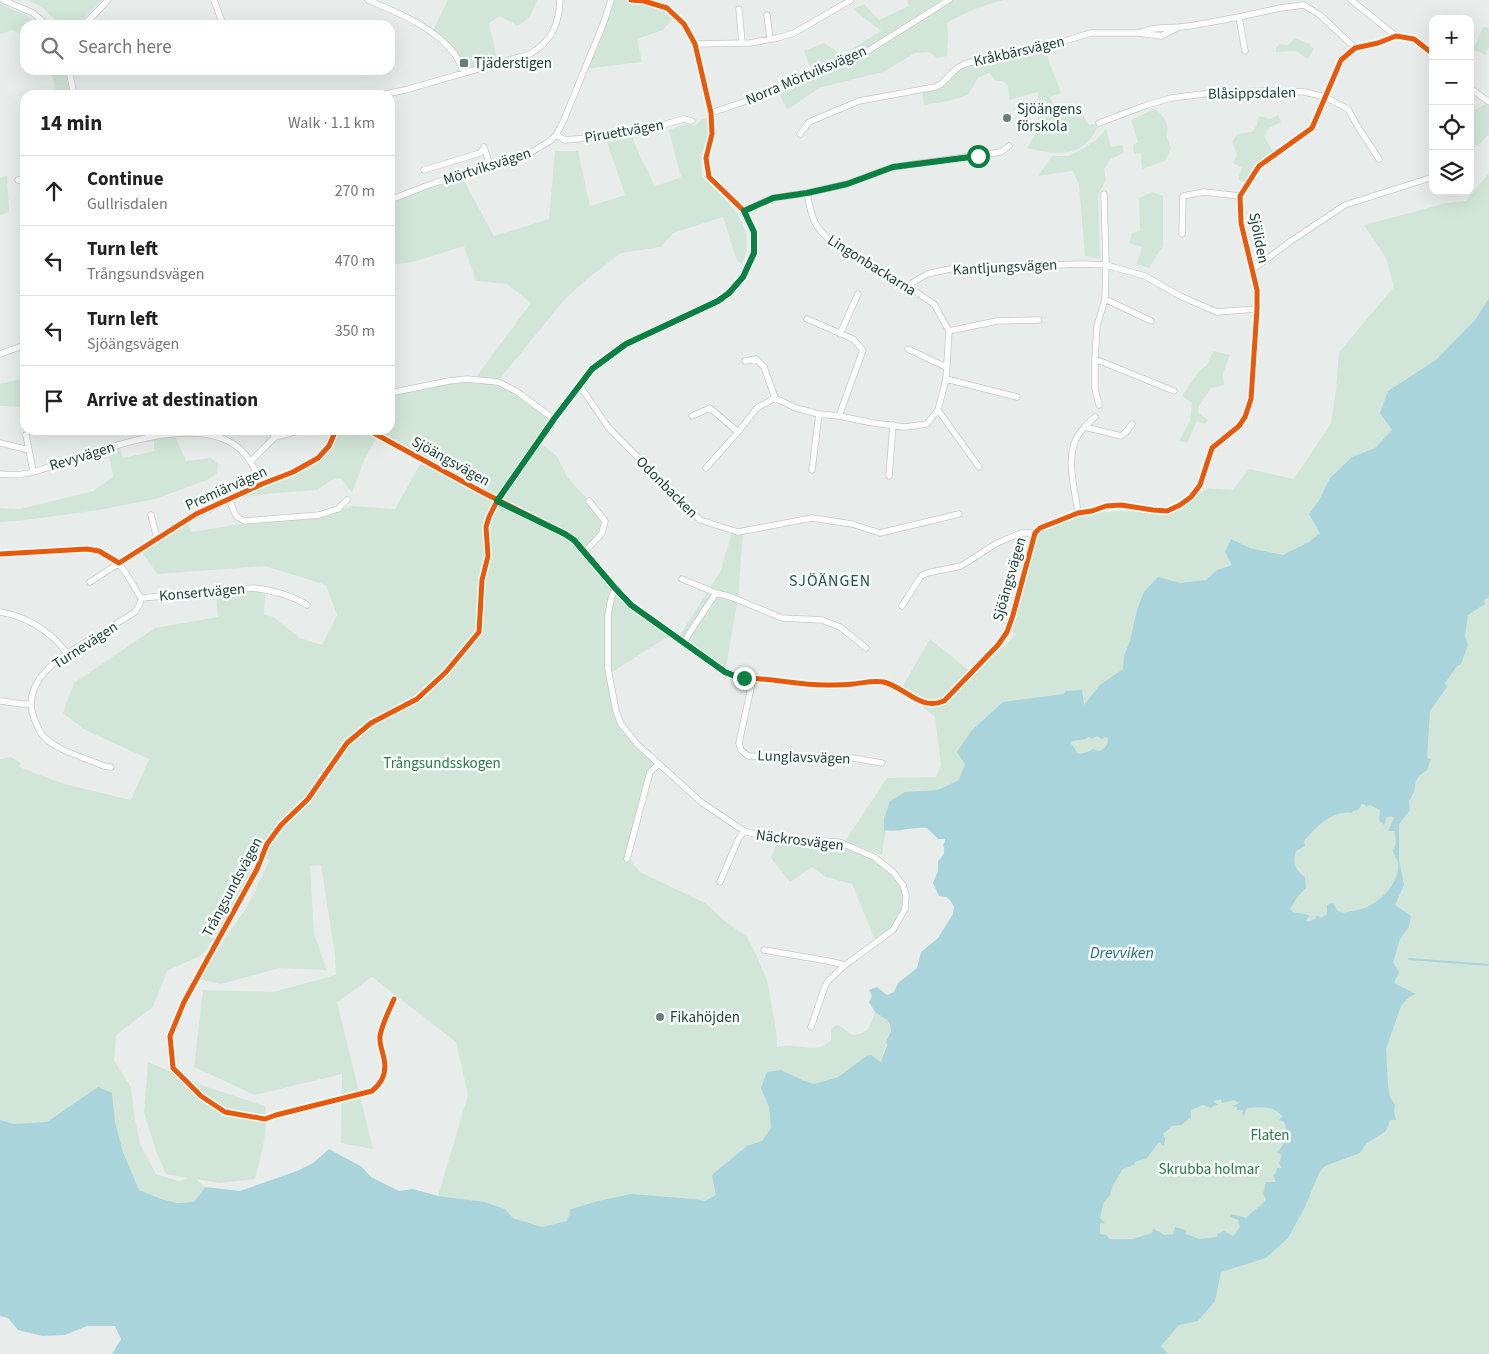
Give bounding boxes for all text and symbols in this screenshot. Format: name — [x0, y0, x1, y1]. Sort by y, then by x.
map controls — [1429, 15, 1474, 195]
button: + — [1429, 15, 1474, 60]
search box — [20, 20, 395, 75]
street label: Kråkbärsvägen — [972, 31, 1067, 72]
icon: search — [38, 34, 66, 62]
text: Search here — [78, 34, 172, 61]
street label: Norra Mörtviksvägen — [743, 41, 870, 110]
place label: Tjäderstigen — [474, 53, 552, 74]
marker: Tjäderstigen — [458, 57, 470, 69]
button: − — [1429, 60, 1474, 105]
street label: Blåsippsdalen — [1208, 82, 1296, 105]
place label: Sjöängens förskola — [1017, 99, 1082, 137]
button: locate — [1429, 105, 1474, 150]
text: 14 min — [40, 108, 102, 138]
text: Walk · 1.1 km — [288, 112, 375, 134]
marker: Sjöängens förskola — [1001, 112, 1013, 124]
street label: Piruettvägen — [583, 114, 665, 149]
street label: Mörtviksvägen — [441, 142, 534, 191]
route start — [967, 145, 990, 168]
button: layers — [1429, 150, 1474, 195]
text: Continue — [87, 166, 164, 193]
icon: ahead — [40, 177, 68, 205]
text: 270 m — [335, 180, 375, 202]
text: Gullrisdalen — [87, 193, 168, 215]
street label: Sjöliden — [1243, 211, 1274, 265]
street label: Lingonbackarna — [823, 230, 920, 301]
text: Turn left — [87, 236, 158, 263]
icon: left — [40, 247, 68, 275]
text: 470 m — [335, 250, 375, 272]
street label: Kantljungsvägen — [952, 254, 1058, 281]
text: Trångsundsvägen — [87, 263, 204, 285]
text: Turn left — [87, 306, 158, 333]
icon: left — [40, 317, 68, 345]
text: 350 m — [335, 320, 375, 342]
text: Sjöängsvägen — [87, 333, 179, 355]
icon: arrive — [40, 387, 68, 415]
text: Arrive at destination — [87, 387, 258, 414]
street label: Sjöängsvägen — [408, 431, 494, 492]
street label: Revyvägen — [47, 437, 117, 476]
street label: Odonbacken — [631, 452, 702, 523]
street label: Premiärvägen — [182, 461, 270, 516]
street label: Sjöängsvägen — [987, 535, 1031, 624]
district label: SJÖÄNGEN — [789, 570, 871, 592]
street label: Konsertvägen — [158, 578, 246, 607]
street label: Turnevägen — [49, 617, 122, 674]
route end — [733, 667, 756, 690]
street label: Lunglavsvägen — [757, 745, 851, 770]
park label: Trångsundsskogen — [383, 753, 501, 774]
street label: Näckrosvägen — [755, 825, 845, 856]
street label: Trångsundsvägen — [197, 834, 268, 941]
water label: Drevviken — [1090, 942, 1154, 964]
place label: Fikahöjden — [670, 1007, 740, 1028]
marker: Fikahöjden — [654, 1011, 666, 1023]
park label: Flaten — [1250, 1125, 1290, 1146]
park label: Skrubba holmar — [1158, 1159, 1260, 1180]

